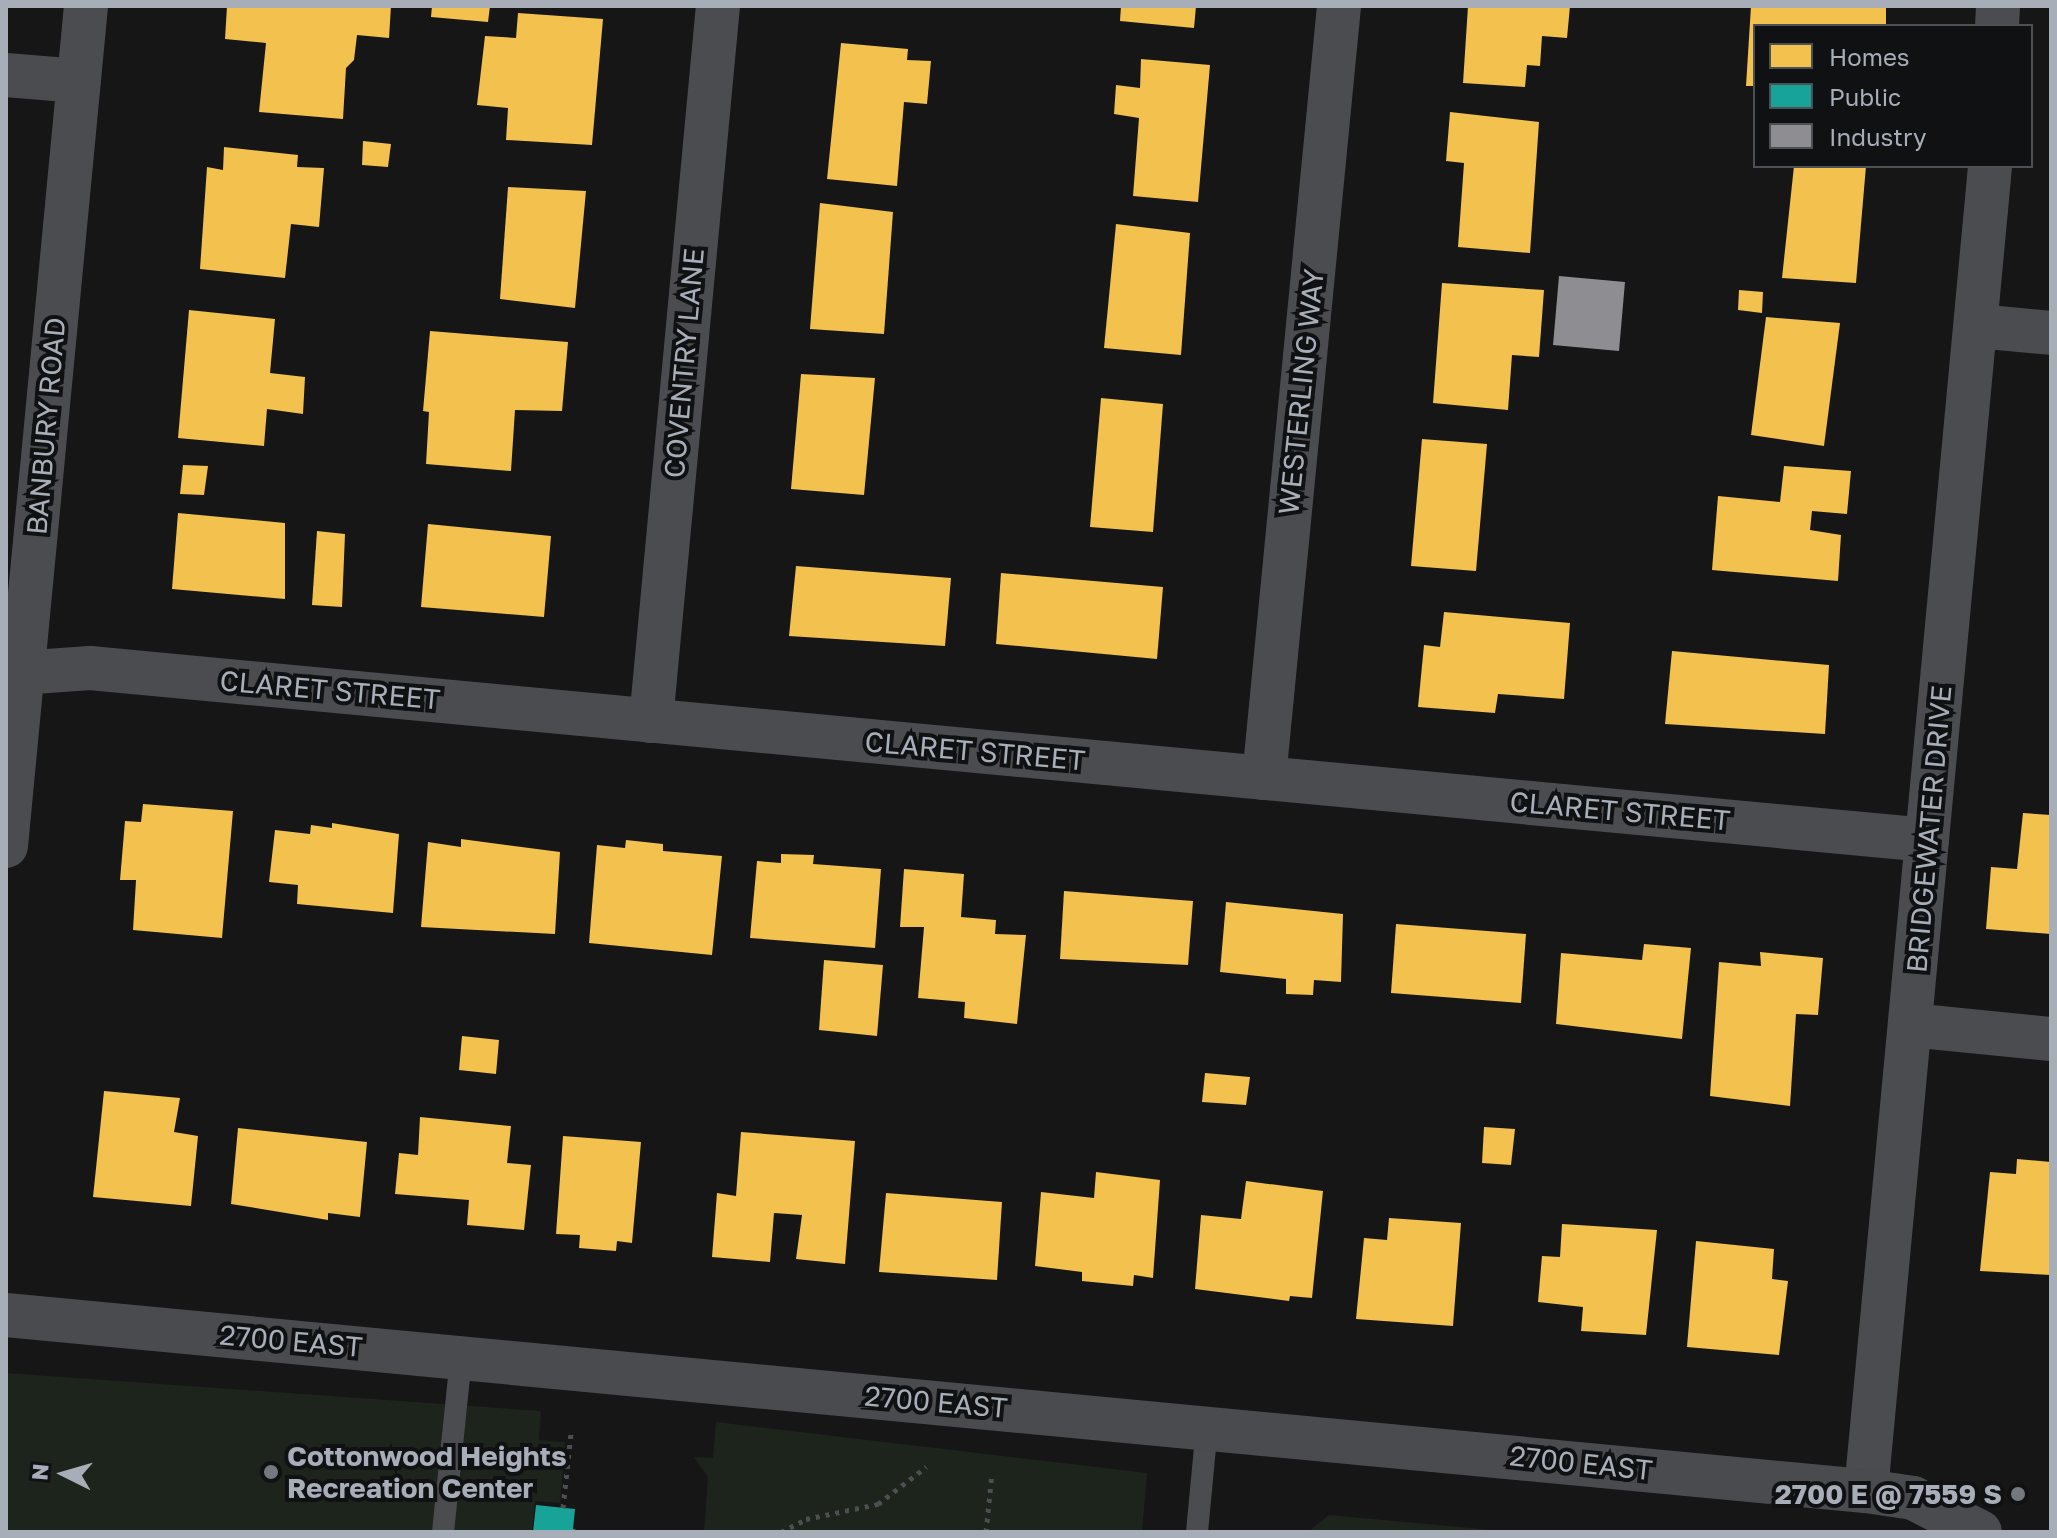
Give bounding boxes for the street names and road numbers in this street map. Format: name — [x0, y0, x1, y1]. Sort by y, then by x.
street label: COVENTRY LANE — [657, 247, 711, 479]
street label: WESTERLING WAY — [1271, 267, 1331, 517]
street label: BANBURY ROAD — [20, 316, 72, 536]
street label: CLARET STREET — [218, 664, 442, 716]
street label: BRIDGEWATER DRIVE — [1900, 684, 1958, 974]
street label: CLARET STREET — [863, 725, 1087, 777]
street label: CLARET STREET — [1508, 785, 1732, 837]
street label: 2700 EAST — [218, 1318, 364, 1364]
street label: 2700 EAST — [863, 1379, 1009, 1425]
street label: 2700 EAST — [1508, 1439, 1654, 1487]

